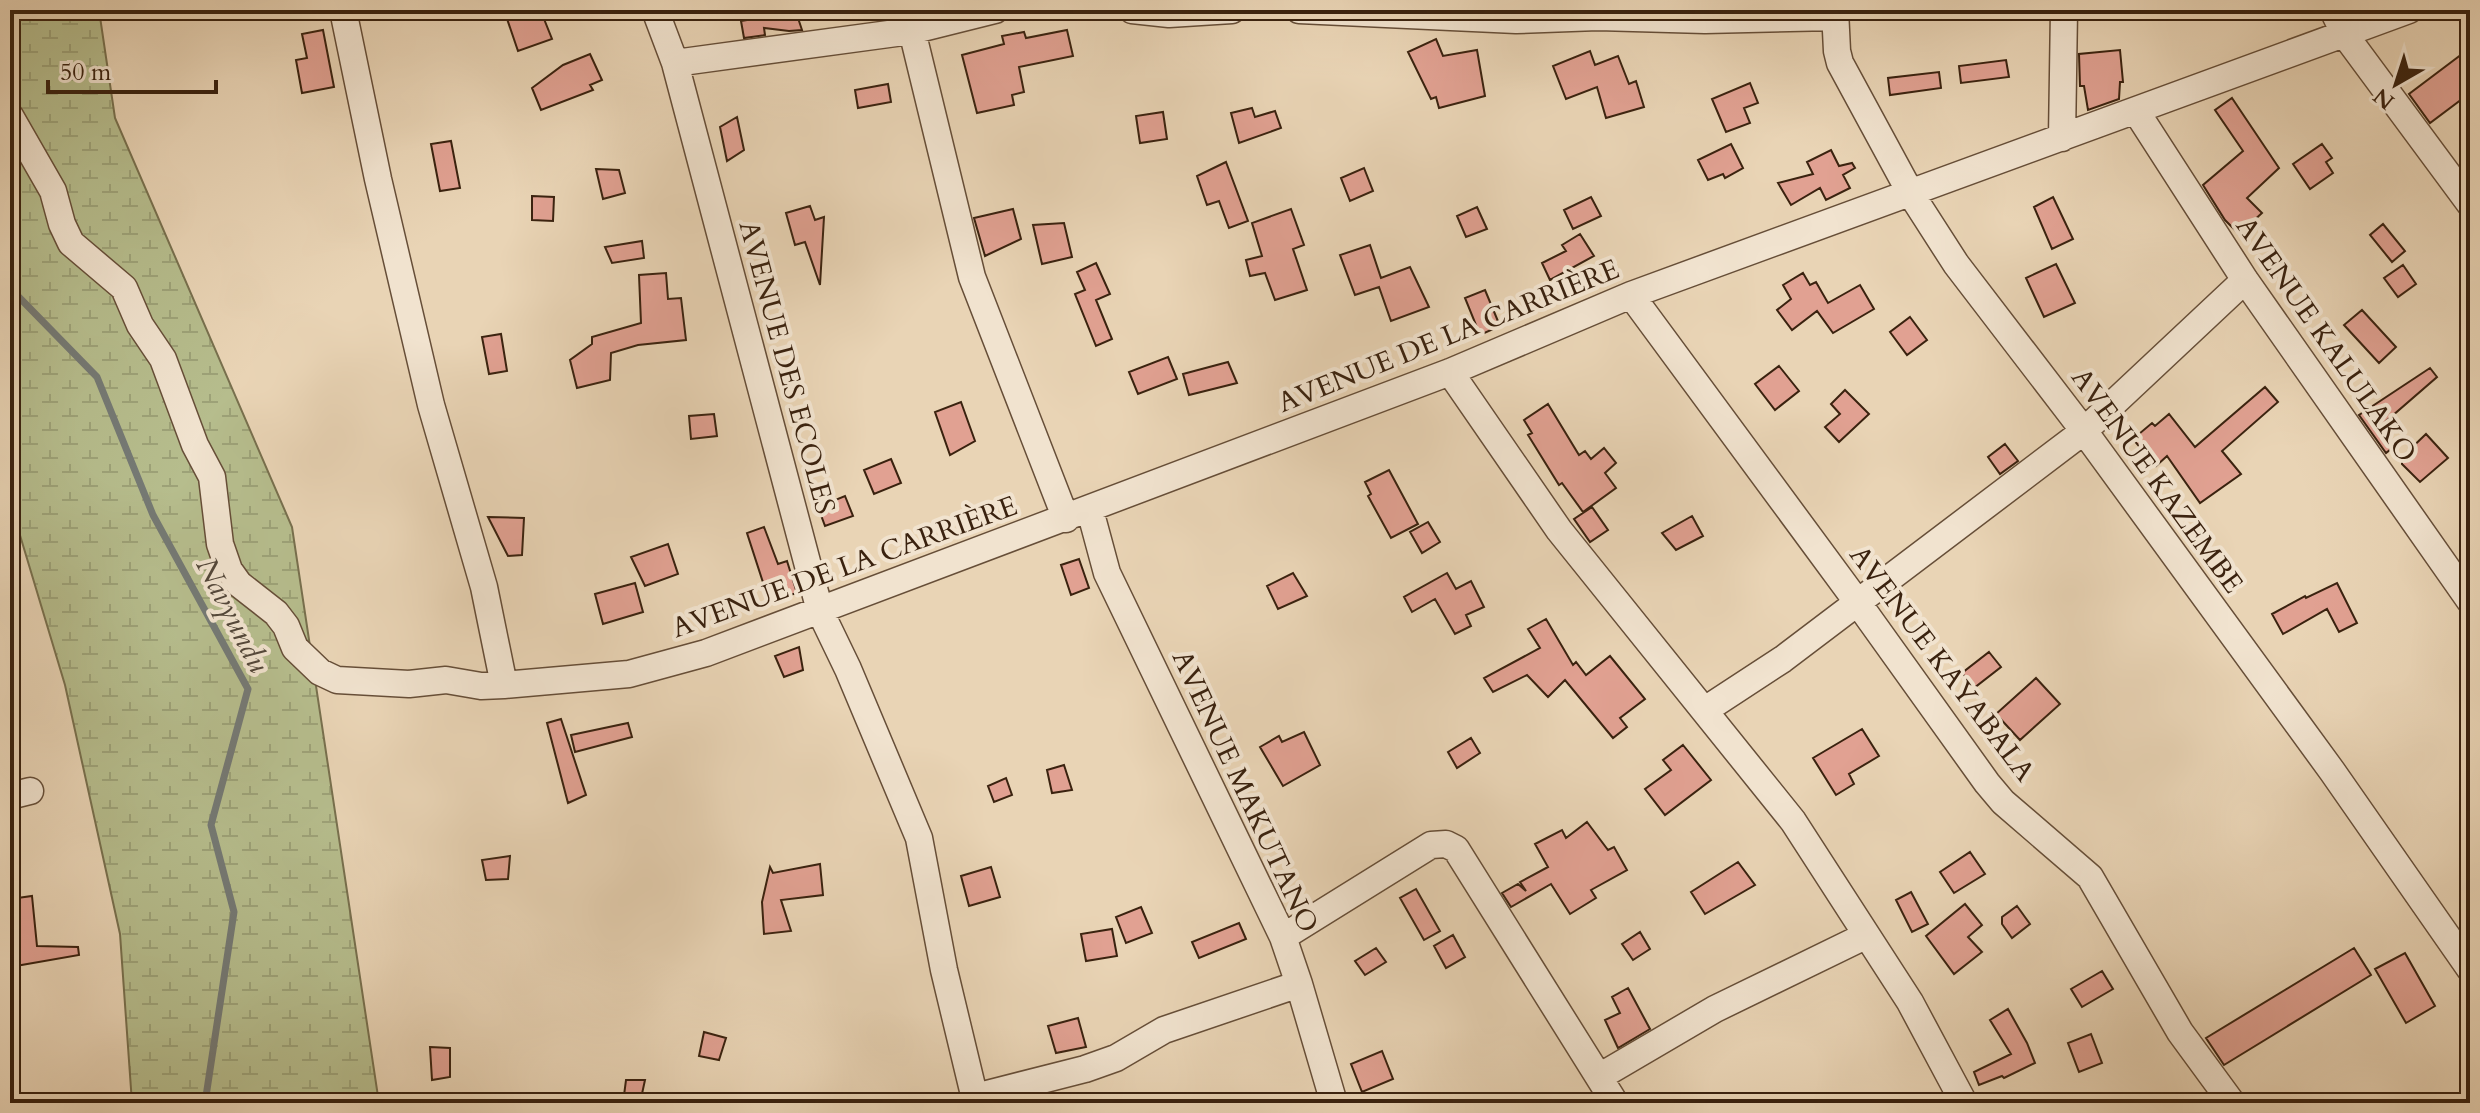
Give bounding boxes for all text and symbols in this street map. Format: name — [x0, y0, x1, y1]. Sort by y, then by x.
scale bar — [48, 44, 216, 94]
north arrow — [2356, 44, 2436, 124]
text: 50 m — [60, 56, 112, 89]
text: N — [2367, 81, 2401, 116]
street label: AVENUE KALULAKO — [2227, 209, 2425, 470]
street label: AVENUE DES ECOLES — [730, 216, 844, 518]
street label: AVENUE DE LA CARRIÈRE — [1272, 250, 1625, 422]
street label: AVENUE KAZEMBE — [2062, 360, 2252, 601]
street label: AVENUE DE LA CARRIÈRE — [666, 487, 1022, 647]
street label: AVENUE KAYABALA — [1841, 538, 2044, 790]
water label: Navyundu — [186, 550, 279, 680]
street label: AVENUE MAKUTANO — [1163, 644, 1327, 939]

